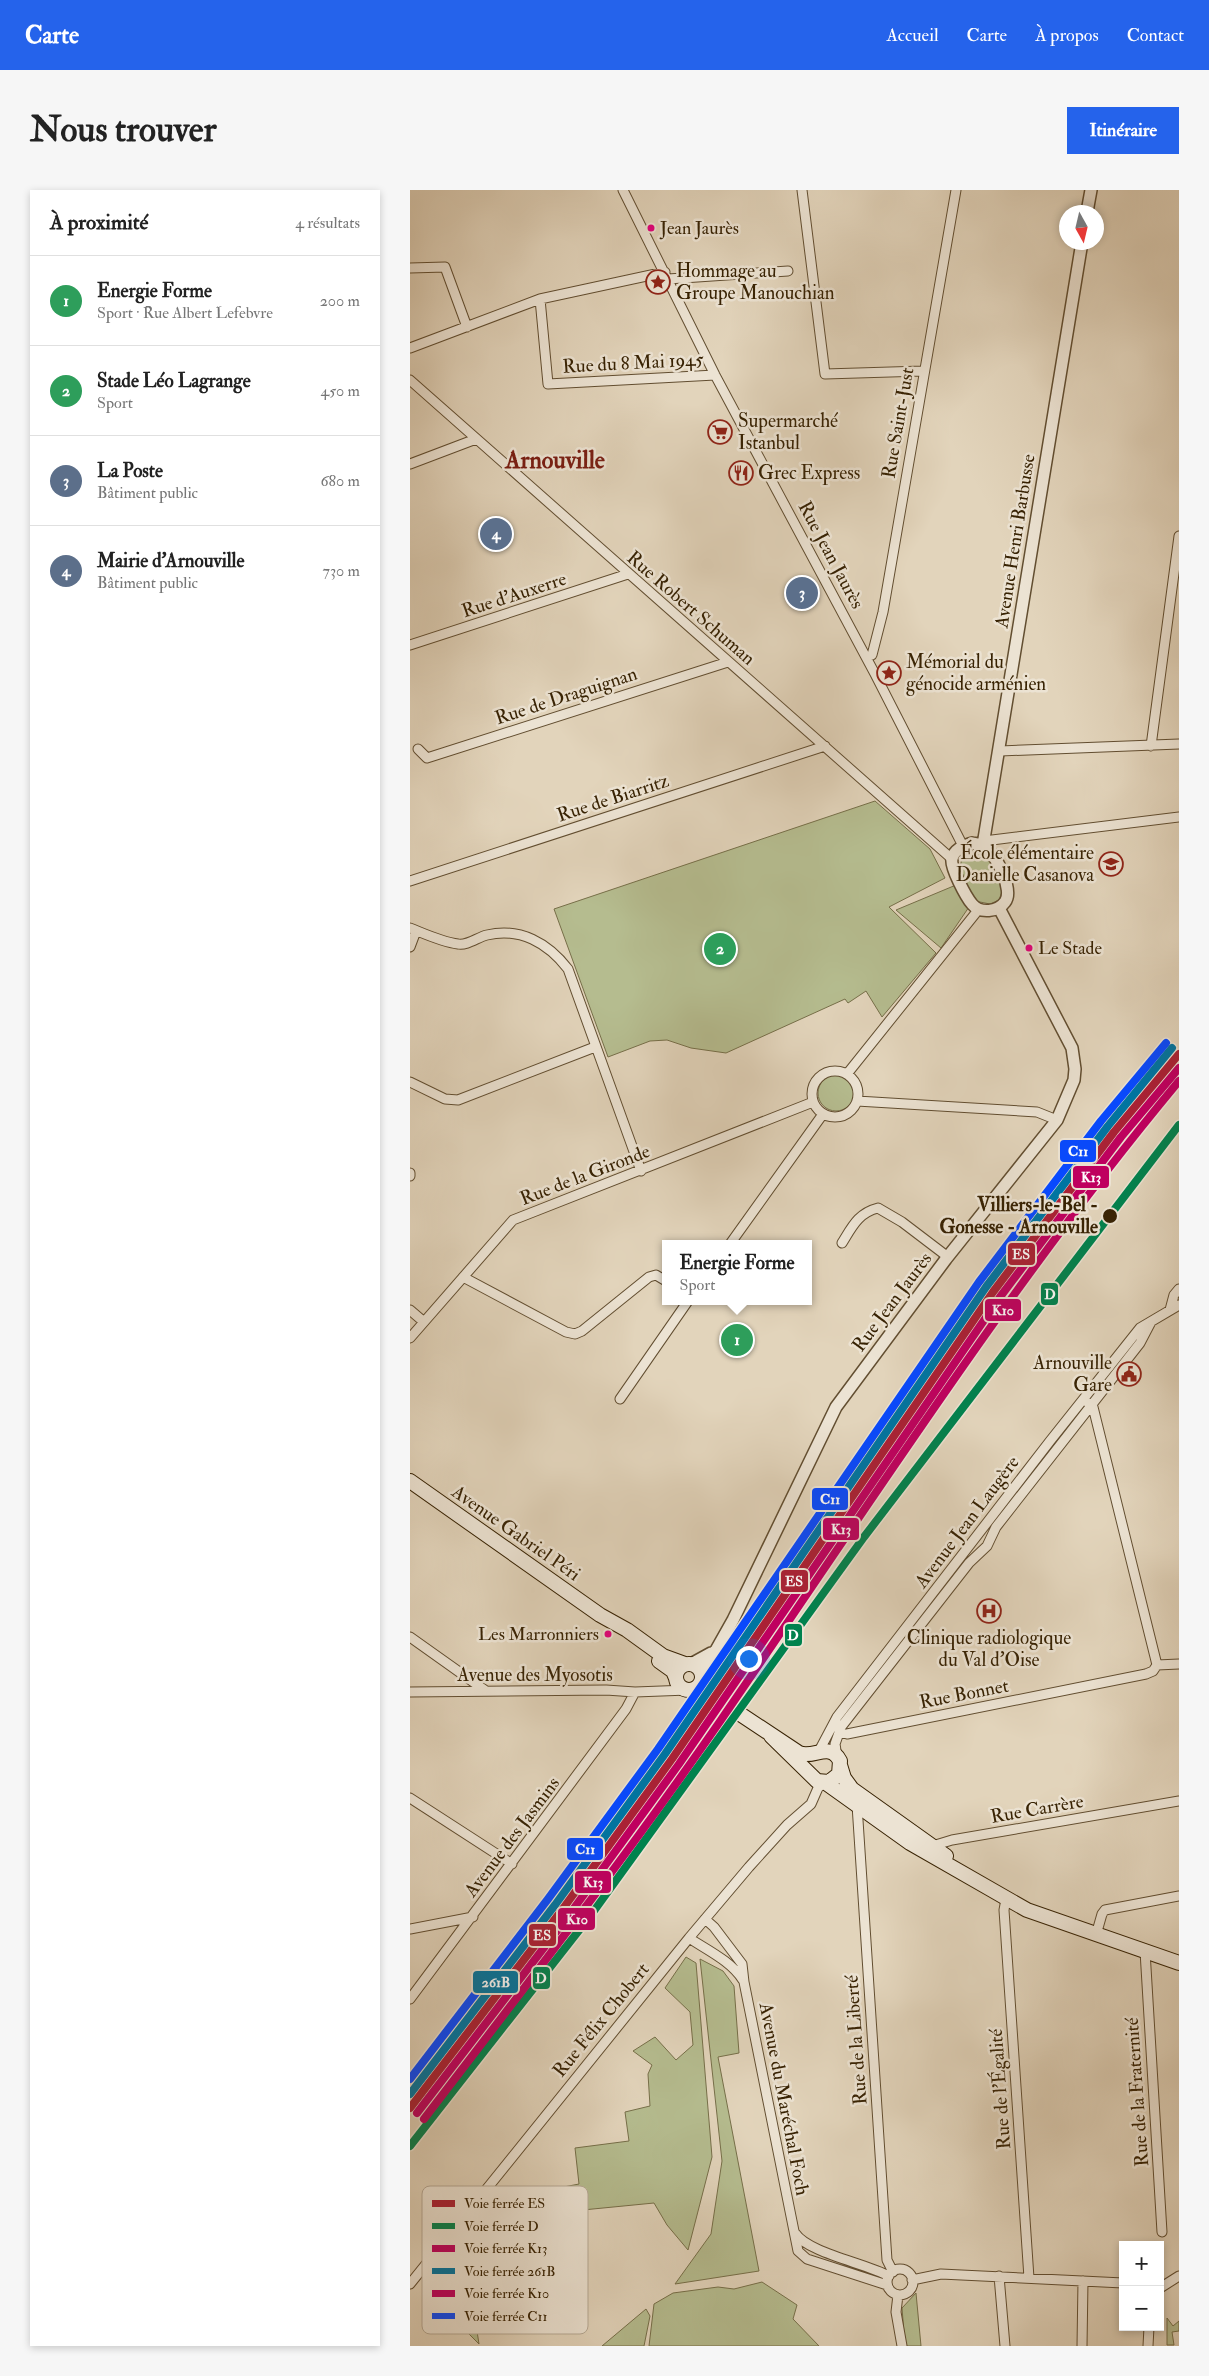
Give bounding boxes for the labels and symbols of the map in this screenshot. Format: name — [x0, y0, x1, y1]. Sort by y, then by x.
north arrow — [1059, 205, 1104, 250]
place label: Jean Jaurès — [659, 217, 739, 240]
marker: Jean Jaurès — [646, 223, 656, 233]
place label: Hommage au Groupe Manouchian — [676, 259, 835, 306]
place icon: Hommage au Groupe Manouchian — [645, 269, 671, 295]
street label: Rue du 8 Mai 1945 — [562, 347, 705, 379]
street label: Rue Saint-Just — [876, 366, 920, 480]
place label: Supermarché Istanbul — [738, 409, 838, 455]
supermarket icon: Supermarché Istanbul — [707, 419, 733, 445]
district label: Arnouville — [504, 445, 605, 476]
street label: Avenue Henri Barbusse — [989, 452, 1041, 631]
restaurant icon: Grec Express — [728, 460, 754, 486]
place label: Grec Express — [758, 461, 860, 486]
street label: Rue Jean Jaurès — [793, 497, 869, 613]
pin: 4 — [480, 515, 512, 553]
street label: Rue Robert Schuman — [622, 546, 760, 670]
street label: Rue d'Auxerre — [459, 567, 569, 623]
pin: 3 — [786, 574, 818, 612]
place label: Mémorial du génocide arménien — [906, 650, 1046, 696]
place icon: Mémorial du génocide arménien — [876, 660, 902, 686]
street label: Rue de Draguignan — [492, 662, 640, 730]
street label: Rue de Biarritz — [554, 769, 672, 827]
place label: École élémentaire Danielle Casanova — [956, 839, 1094, 887]
school or university icon: École élémentaire Danielle Casanova — [1098, 851, 1124, 877]
pin: 2 — [704, 930, 736, 968]
place label: Le Stade — [1038, 937, 1102, 960]
marker: Le Stade — [1024, 943, 1034, 953]
street label: Rue de la Gironde — [517, 1139, 653, 1211]
line badge: C11 — [1059, 1139, 1097, 1163]
text: C11 — [1068, 1143, 1088, 1160]
line badge: K13 — [1072, 1165, 1110, 1189]
text: K13 — [1081, 1169, 1101, 1186]
place label: Villiers-le-Bel - Gonesse - Arnouville — [939, 1193, 1098, 1239]
marker: Villiers-le-Bel - Gonesse - Arnouville — [1101, 1207, 1119, 1225]
line badge: ES — [1007, 1242, 1036, 1266]
text: ES — [1012, 1246, 1030, 1263]
street label: Rue Jean Jaurès — [847, 1247, 937, 1357]
line badge: D — [1040, 1282, 1059, 1306]
text: D — [1044, 1286, 1056, 1303]
line badge: K10 — [984, 1298, 1022, 1322]
text: K10 — [992, 1302, 1014, 1319]
pin: 1 — [721, 1321, 753, 1359]
place label: Arnouville Gare — [1032, 1351, 1112, 1397]
public building icon: Arnouville Gare — [1116, 1361, 1142, 1387]
street label: Avenue Jean Laugère — [909, 1451, 1025, 1594]
street label: Avenue Gabriel Péri — [446, 1479, 585, 1586]
line badge: C11 — [811, 1487, 849, 1511]
text: C11 — [820, 1491, 840, 1508]
line badge: K13 — [822, 1517, 860, 1541]
text: K13 — [831, 1521, 851, 1538]
line badge: ES — [780, 1569, 809, 1593]
text: ES — [785, 1573, 803, 1590]
hospital icon: Clinique radiologique du Val d'Oise — [976, 1598, 1002, 1624]
place label: Les Marronniers — [478, 1623, 599, 1646]
line badge: D — [784, 1623, 803, 1647]
place label: Clinique radiologique du Val d'Oise — [907, 1626, 1071, 1672]
text: D — [787, 1627, 799, 1644]
marker: Les Marronniers — [603, 1629, 613, 1639]
your location — [736, 1646, 762, 1672]
street label: Avenue des Myosotis — [456, 1663, 613, 1687]
street label: Rue Bonnet — [917, 1674, 1011, 1714]
street label: Avenue des Jasmins — [458, 1772, 565, 1903]
street label: Rue Carrère — [989, 1789, 1085, 1829]
line badge: C11 — [566, 1837, 604, 1861]
text: C11 — [575, 1841, 595, 1858]
line badge: K13 — [574, 1870, 612, 1894]
text: K13 — [583, 1874, 603, 1891]
line badge: K10 — [557, 1907, 596, 1931]
text: K10 — [566, 1911, 588, 1928]
line badge: ES — [528, 1923, 557, 1947]
text: ES — [533, 1927, 551, 1944]
street label: Rue Félix Chobert — [547, 1958, 655, 2082]
line badge: D — [532, 1966, 551, 1990]
line badge: 261B — [472, 1970, 519, 1994]
text: D — [535, 1970, 547, 1987]
text: 261B — [482, 1974, 510, 1991]
street label: Rue de la Liberté — [839, 1974, 873, 2106]
street label: Avenue du Maréchal Foch — [753, 2000, 814, 2197]
street label: Rue de la Fraternité — [1120, 2017, 1154, 2167]
street label: Rue de l'Égalité — [982, 2028, 1016, 2150]
legend — [422, 2186, 588, 2334]
text: Voie ferrée ES — [464, 2195, 545, 2212]
text: Voie ferrée D — [464, 2218, 539, 2235]
text: Voie ferrée K13 — [464, 2240, 547, 2257]
text: Voie ferrée 261B — [464, 2263, 556, 2280]
text: Voie ferrée K10 — [464, 2285, 549, 2302]
text: Voie ferrée C11 — [464, 2308, 548, 2325]

